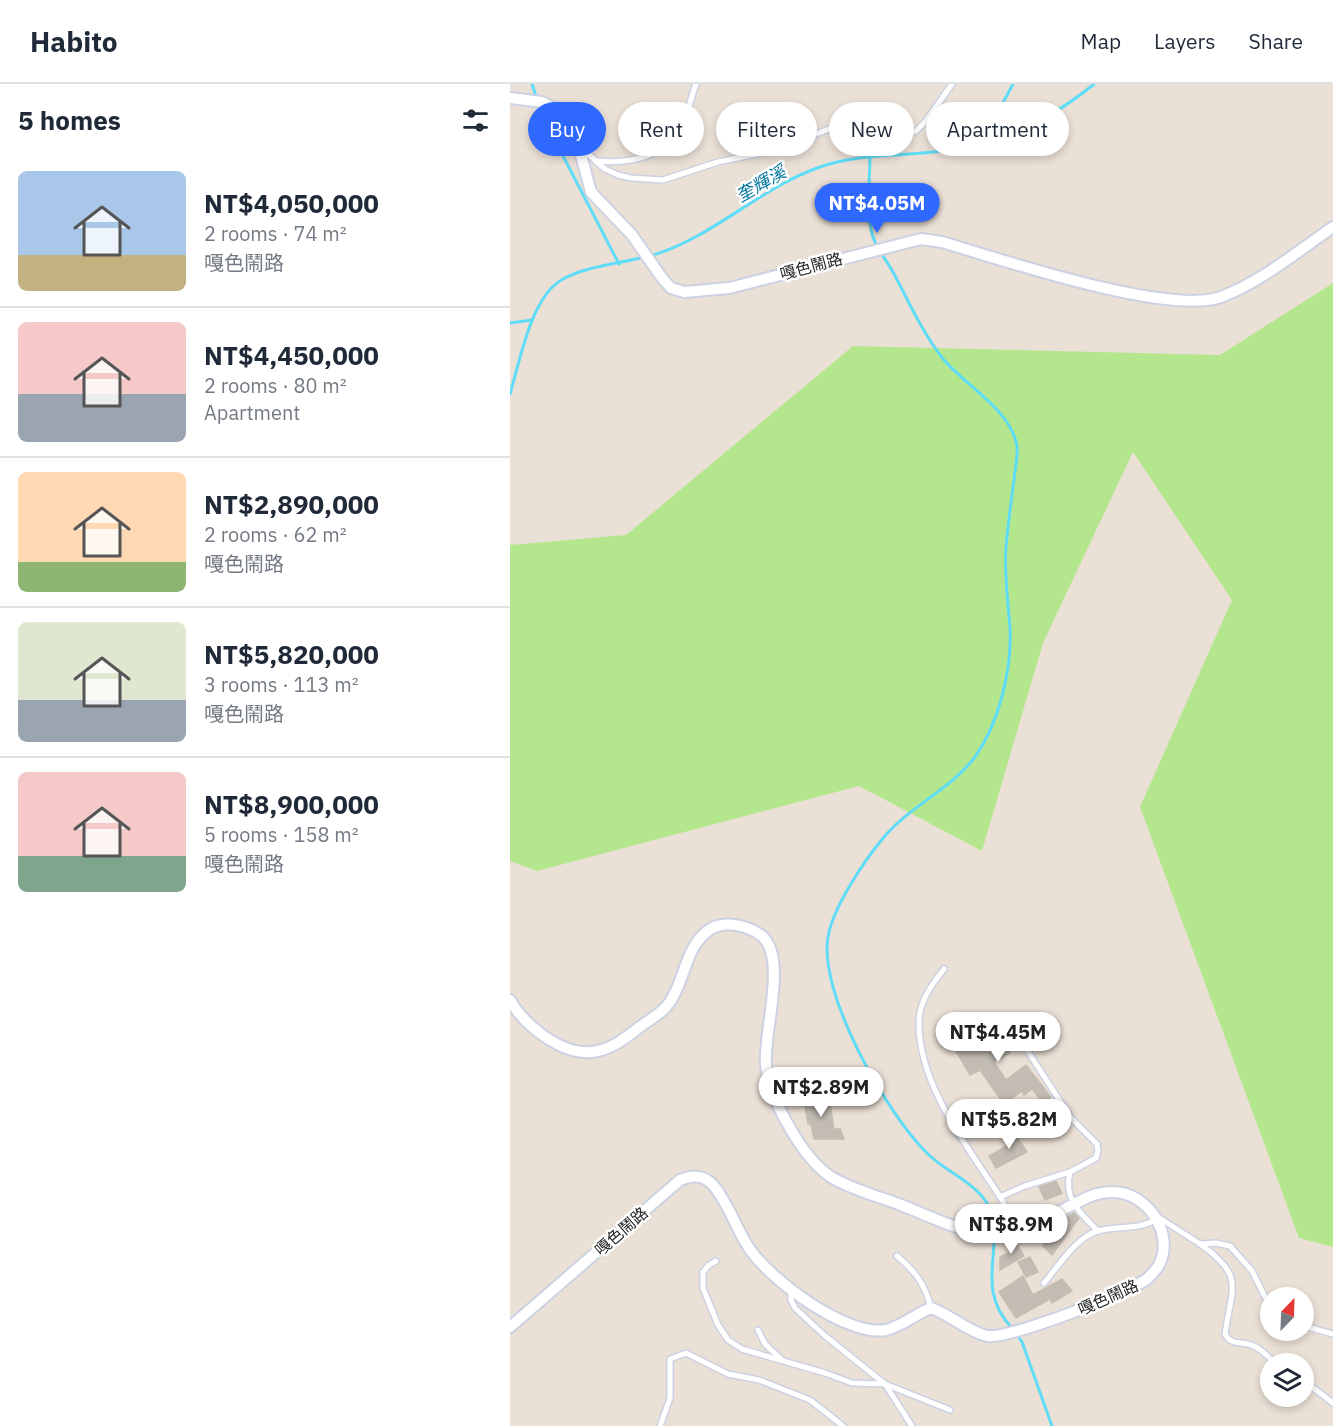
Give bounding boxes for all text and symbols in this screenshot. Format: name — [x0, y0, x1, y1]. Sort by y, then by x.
text: Habito — [30, 23, 118, 60]
text: Map — [1081, 27, 1121, 55]
text: Layers — [1154, 27, 1216, 55]
text: Share — [1249, 27, 1303, 55]
chip: Buy — [528, 102, 606, 156]
chip: Rent — [618, 102, 704, 156]
chip: Filters — [716, 102, 817, 156]
chip: New — [829, 102, 914, 156]
chip: Apartment — [926, 102, 1069, 156]
text: 5 homes — [18, 103, 121, 137]
icon: filters — [459, 104, 492, 137]
water label: 奎輝溪 — [732, 159, 792, 207]
pin: NT$4.05M — [815, 183, 939, 234]
text: NT$4,050,000 — [204, 186, 379, 220]
text: NT$4.05M — [829, 189, 925, 216]
icon: home — [66, 195, 138, 267]
text: 2 rooms · 74 m² — [204, 220, 347, 247]
street label: 嘎色鬧路 — [777, 248, 845, 284]
text: 嘎色鬧路 — [204, 249, 284, 276]
text: NT$4,450,000 — [204, 338, 379, 372]
icon: home — [66, 346, 138, 418]
text: 2 rooms · 80 m² — [204, 372, 347, 399]
text: Apartment — [204, 399, 300, 426]
text: NT$2,890,000 — [204, 487, 379, 521]
icon: home — [66, 496, 138, 568]
text: 2 rooms · 62 m² — [204, 521, 347, 548]
text: 嘎色鬧路 — [204, 550, 284, 577]
text: NT$5,820,000 — [204, 637, 379, 671]
icon: home — [66, 646, 138, 718]
text: 3 rooms · 113 m² — [204, 671, 359, 698]
text: 嘎色鬧路 — [204, 700, 284, 727]
text: NT$8,900,000 — [204, 787, 379, 821]
icon: home — [66, 796, 138, 868]
text: 5 rooms · 158 m² — [204, 821, 359, 848]
text: 嘎色鬧路 — [204, 850, 284, 877]
pin: NT$4.45M — [936, 1012, 1060, 1063]
text: NT$4.45M — [950, 1018, 1046, 1045]
pin: NT$2.89M — [759, 1067, 883, 1118]
text: NT$2.89M — [773, 1073, 869, 1100]
pin: NT$5.82M — [947, 1099, 1071, 1150]
text: NT$5.82M — [961, 1105, 1057, 1132]
street label: 嘎色鬧路 — [590, 1202, 652, 1260]
pin: NT$8.9M — [956, 1204, 1066, 1255]
text: NT$8.9M — [969, 1210, 1053, 1237]
street label: 嘎色鬧路 — [1075, 1275, 1141, 1319]
north arrow — [1260, 1287, 1314, 1341]
map controls — [1260, 1287, 1314, 1407]
button: layers — [1260, 1353, 1314, 1407]

